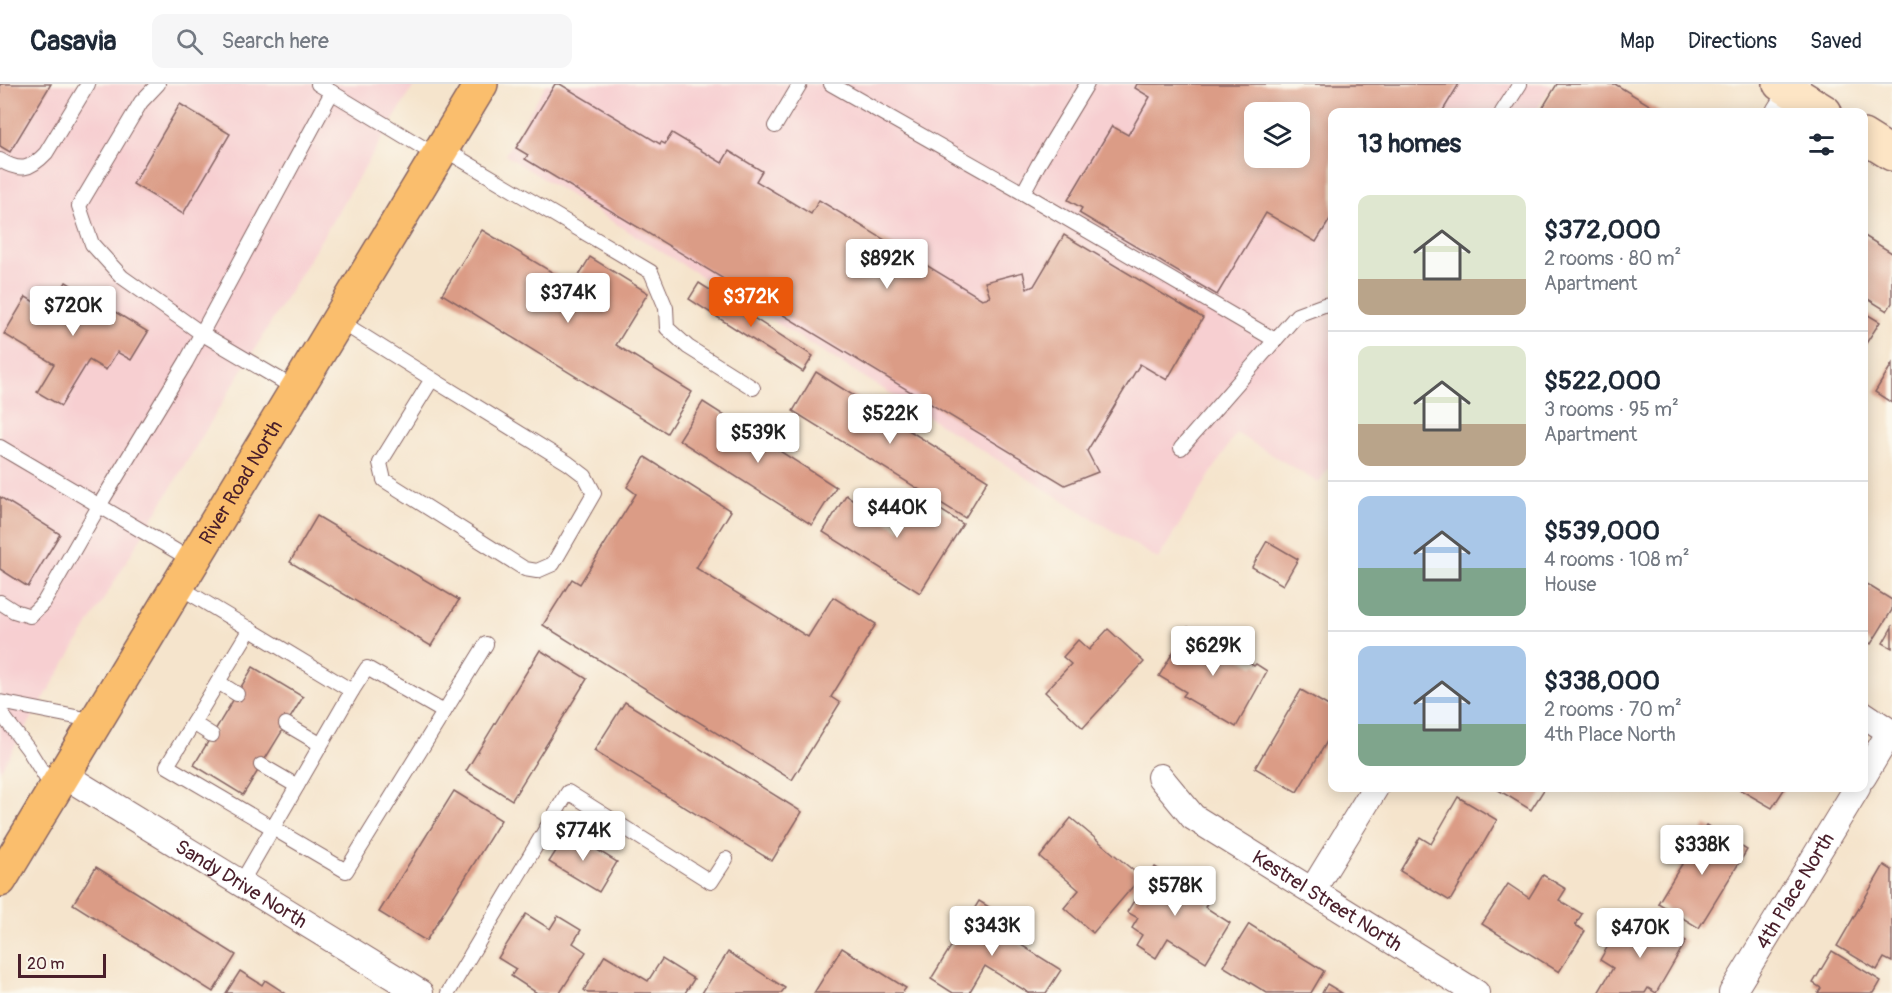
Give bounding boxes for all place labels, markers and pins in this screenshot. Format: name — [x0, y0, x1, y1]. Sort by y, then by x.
pin: $892K — [845, 239, 929, 290]
pin: $374K — [526, 273, 610, 324]
pin: $372K — [709, 277, 793, 328]
pin: $720K — [31, 286, 115, 337]
pin: $522K — [848, 394, 932, 445]
pin: $539K — [716, 413, 800, 464]
pin: $440K — [855, 488, 939, 539]
pin: $629K — [1171, 626, 1255, 677]
pin: $774K — [541, 811, 625, 862]
pin: $338K — [1660, 825, 1744, 876]
pin: $578K — [1133, 866, 1217, 917]
pin: $343K — [950, 906, 1034, 957]
pin: $470K — [1598, 908, 1682, 959]

